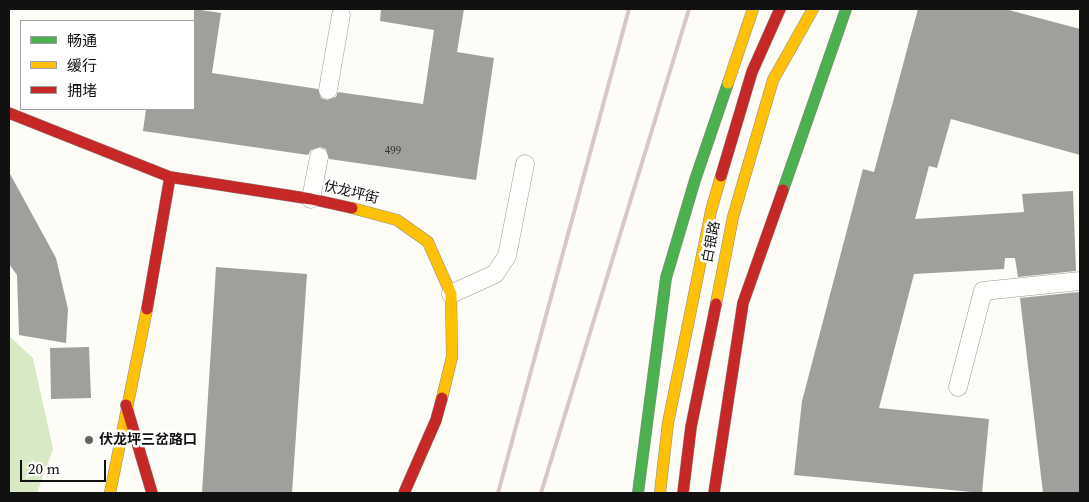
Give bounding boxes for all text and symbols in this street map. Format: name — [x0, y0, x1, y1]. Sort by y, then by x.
legend — [20, 20, 195, 110]
text: 畅通 — [67, 30, 97, 51]
text: 缓行 — [67, 55, 97, 76]
text: 拥堵 — [67, 80, 97, 101]
house number: 499 — [385, 144, 401, 158]
street label: 伏龙坪街 — [322, 178, 380, 208]
street label: 白银路 — [700, 220, 724, 264]
place label: 伏龙坪三岔路口 — [99, 432, 197, 448]
marker: 伏龙坪三岔路口 — [83, 434, 95, 446]
scale bar — [22, 450, 109, 482]
text: 20 m — [28, 458, 60, 479]

